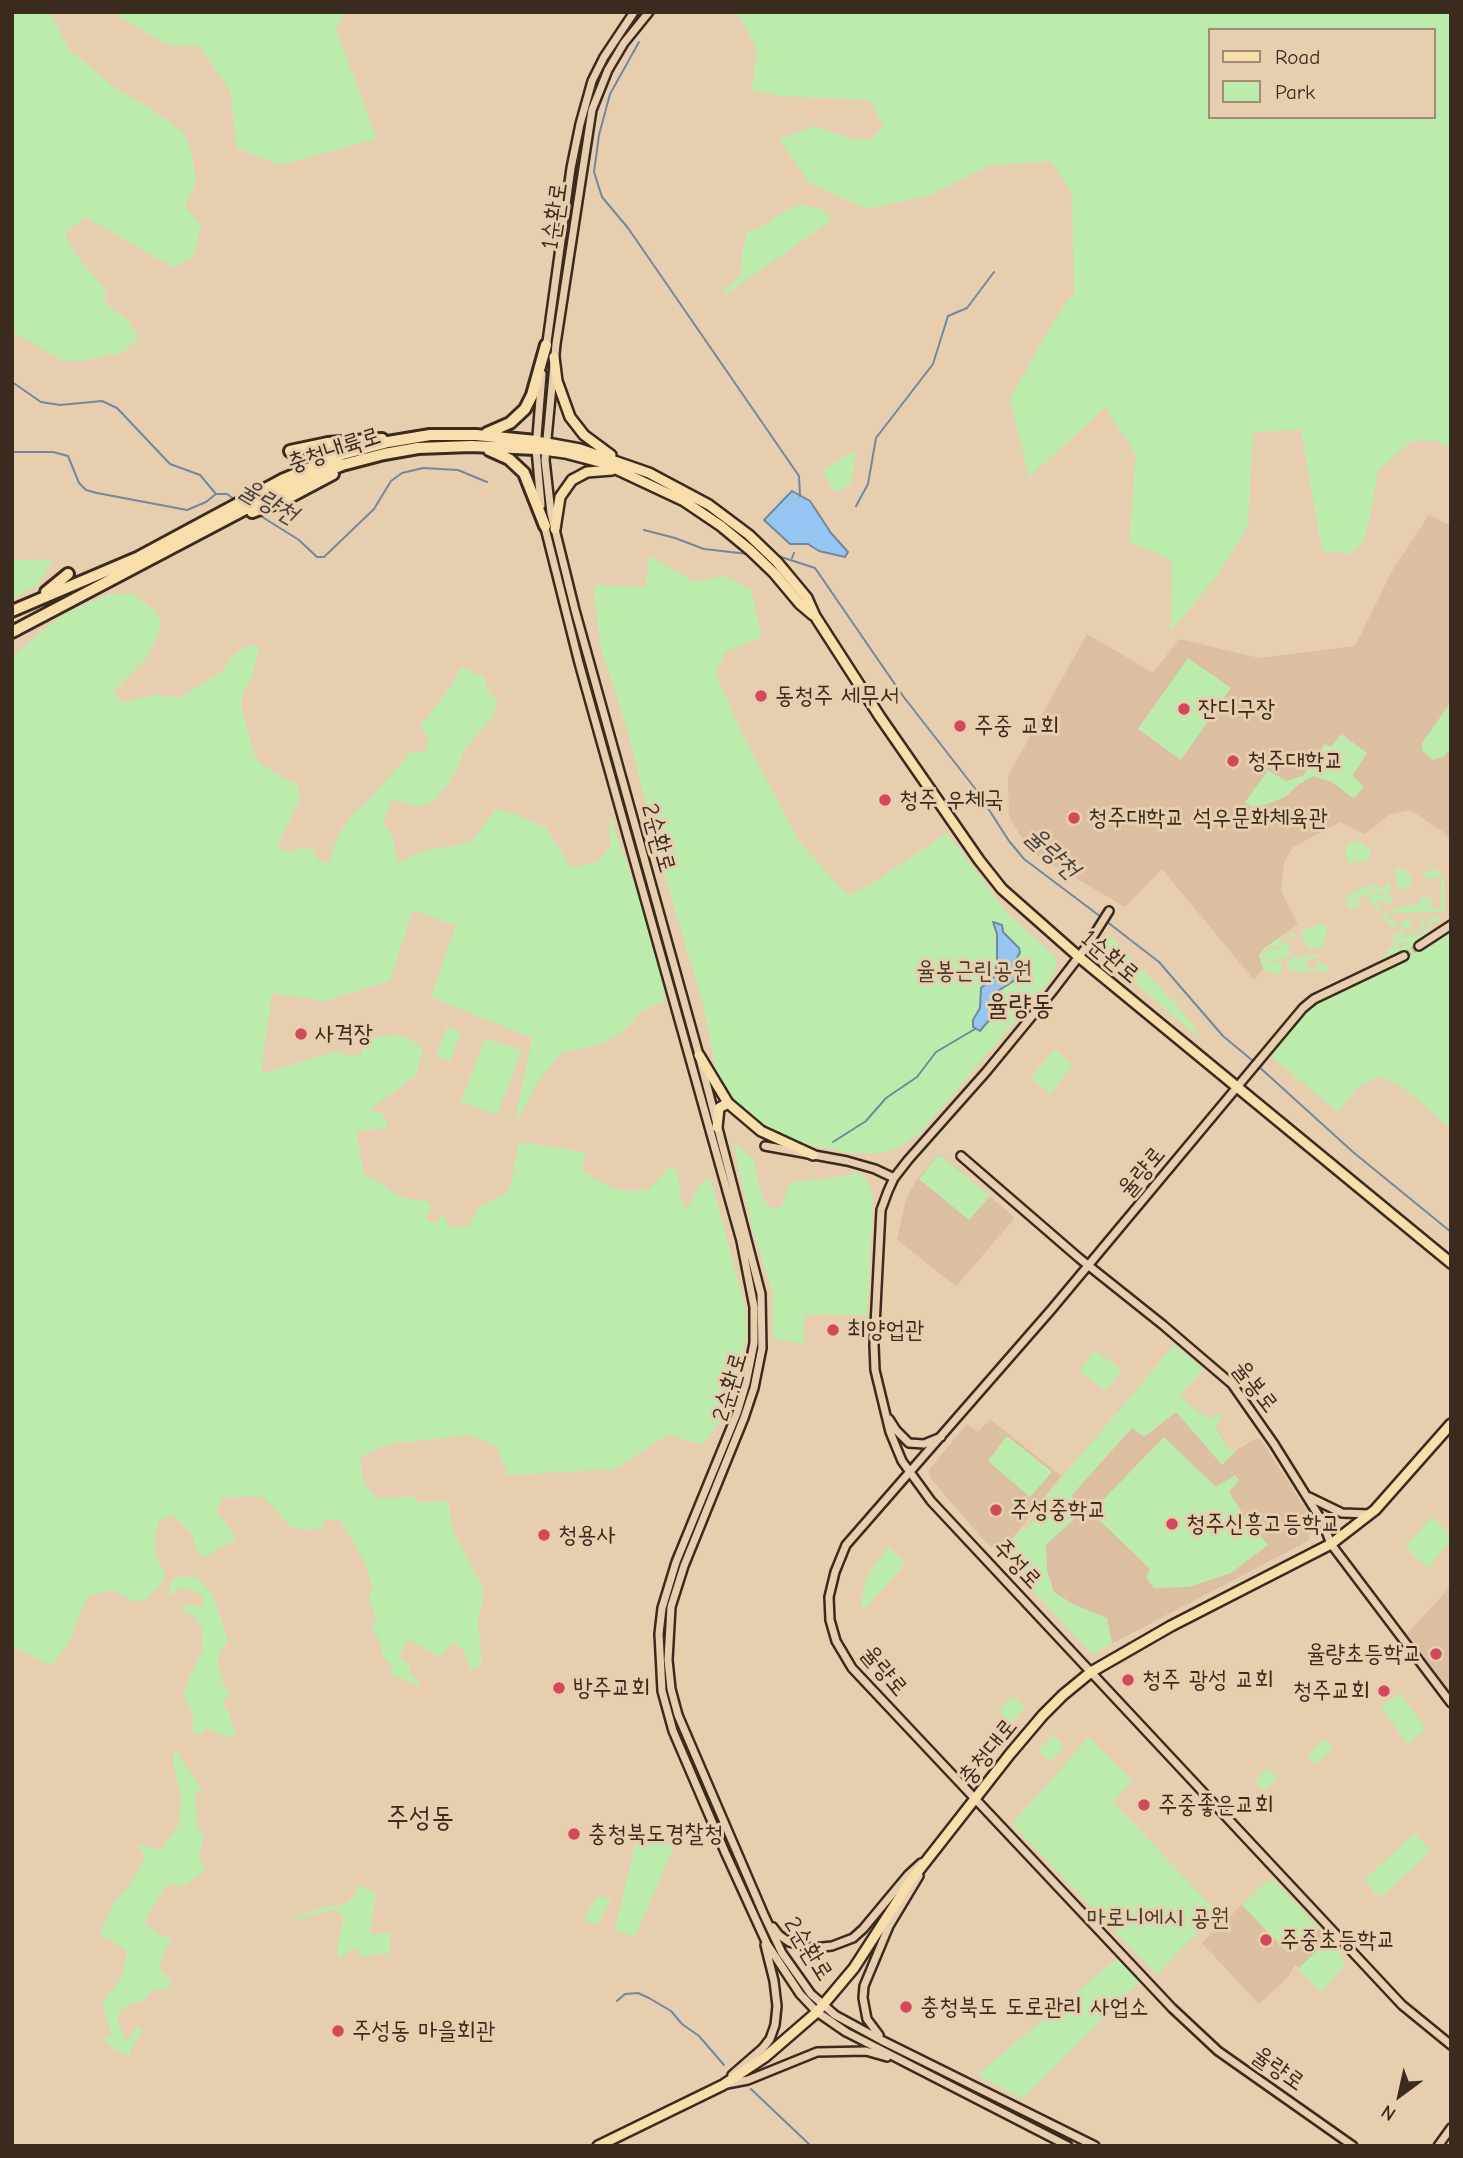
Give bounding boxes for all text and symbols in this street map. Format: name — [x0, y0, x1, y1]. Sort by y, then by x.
legend — [1208, 28, 1435, 119]
text: Road — [1275, 45, 1320, 69]
text: Park — [1275, 80, 1315, 104]
street label: 1순환로 — [536, 181, 574, 251]
street label: 충청내륙로 — [284, 421, 384, 479]
water label: 율량천 — [233, 473, 303, 531]
place label: 동청주 세무서 — [775, 682, 899, 710]
marker: 동청주 세무서 — [753, 688, 769, 704]
place label: 잔디구장 — [1198, 695, 1275, 723]
marker: 잔디구장 — [1176, 701, 1192, 717]
place label: 주중 교회 — [974, 712, 1059, 740]
marker: 주중 교회 — [952, 718, 968, 734]
place label: 청주대학교 — [1247, 747, 1344, 775]
marker: 청주대학교 — [1225, 753, 1241, 769]
place label: 청주 우체국 — [899, 786, 1004, 814]
marker: 청주 우체국 — [877, 792, 893, 808]
street label: 2순환로 — [634, 800, 682, 876]
place label: 청주대학교 석우문화체육관 — [1088, 804, 1328, 832]
marker: 청주대학교 석우문화체육관 — [1066, 810, 1082, 826]
water label: 율량천 — [1018, 820, 1086, 886]
street label: 1순환로 — [1075, 924, 1145, 990]
park label: 율봉근린공원 — [916, 957, 1032, 985]
district label: 율량동 — [986, 989, 1054, 1023]
place label: 사격장 — [315, 1020, 373, 1048]
marker: 사격장 — [293, 1026, 309, 1042]
street label: 율량로 — [1112, 1141, 1172, 1203]
place label: 최양업관 — [847, 1316, 924, 1344]
marker: 최양업관 — [825, 1322, 841, 1338]
street label: 2순환로 — [706, 1349, 754, 1425]
street label: 율봉로 — [1226, 1355, 1284, 1419]
place label: 주성중학교 — [1010, 1496, 1107, 1524]
marker: 주성중학교 — [988, 1502, 1004, 1518]
place label: 청주신흥고등학교 — [1186, 1510, 1340, 1538]
marker: 청주신흥고등학교 — [1164, 1516, 1180, 1532]
place label: 청용사 — [558, 1521, 616, 1549]
marker: 청용사 — [536, 1527, 552, 1543]
street label: 주성로 — [987, 1533, 1047, 1595]
street label: 율량로 — [854, 1640, 914, 1702]
place label: 율량초등학교 — [1306, 1640, 1422, 1668]
marker: 율량초등학교 — [1428, 1646, 1444, 1662]
place label: 청주 광성 교회 — [1142, 1666, 1274, 1694]
marker: 청주 광성 교회 — [1120, 1672, 1136, 1688]
place label: 방주교회 — [573, 1674, 650, 1702]
place label: 청주교회 — [1293, 1677, 1370, 1705]
marker: 방주교회 — [551, 1680, 567, 1696]
marker: 청주교회 — [1376, 1683, 1392, 1699]
street label: 충청대로 — [953, 1713, 1023, 1791]
place label: 주중좋은교회 — [1158, 1791, 1274, 1819]
marker: 주중좋은교회 — [1136, 1797, 1152, 1813]
district label: 주성동 — [386, 1801, 454, 1835]
place label: 충청북도경찰청 — [588, 1820, 723, 1848]
marker: 충청북도경찰청 — [566, 1826, 582, 1842]
park label: 마로니에시 공원 — [1086, 1904, 1230, 1932]
street label: 2순환로 — [777, 1911, 839, 1987]
place label: 주중초등학교 — [1280, 1926, 1396, 1954]
marker: 주중초등학교 — [1258, 1932, 1274, 1948]
place label: 충청북도 도로관리 사업소 — [920, 1993, 1148, 2021]
marker: 충청북도 도로관리 사업소 — [898, 1999, 914, 2015]
place label: 주성동 마을회관 — [352, 2017, 495, 2045]
marker: 주성동 마을회관 — [330, 2023, 346, 2039]
street label: 율량로 — [1246, 2041, 1310, 2097]
north arrow — [1365, 2060, 1435, 2130]
text: N — [1377, 2100, 1400, 2125]

